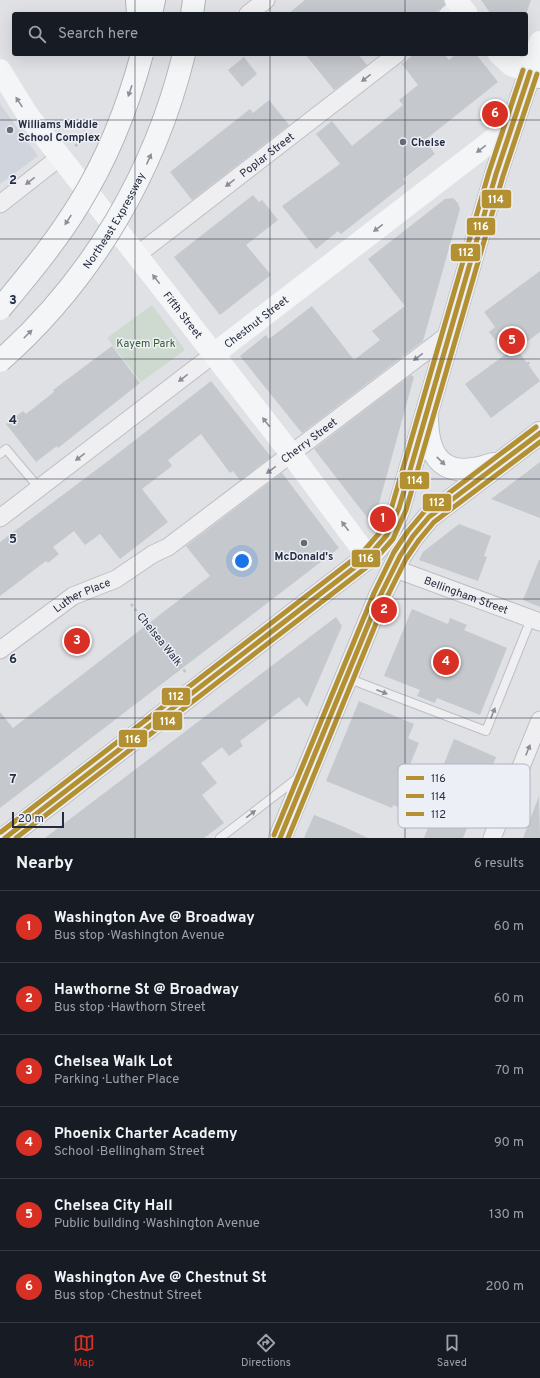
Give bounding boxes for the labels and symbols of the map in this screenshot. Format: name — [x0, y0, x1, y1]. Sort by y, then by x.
one-way arrow — [360, 74, 371, 82]
one-way arrow — [127, 86, 133, 98]
one-way arrow — [15, 97, 23, 107]
pin: 6 — [482, 99, 508, 129]
place label: Williams Middle School Complex — [18, 118, 101, 145]
marker: Williams Middle School Complex — [5, 125, 15, 135]
street label: Poplar Street — [237, 130, 297, 181]
place label: Chelse — [411, 136, 445, 150]
marker: Chelse — [398, 137, 408, 147]
one-way arrow — [475, 145, 486, 153]
one-way arrow — [146, 152, 152, 164]
street label: Northeast Expressway — [80, 170, 149, 272]
text: 2 — [9, 173, 17, 189]
one-way arrow — [25, 176, 36, 185]
one-way arrow — [224, 179, 235, 187]
line badge: 114 — [481, 189, 512, 209]
text: 114 — [488, 193, 504, 207]
one-way arrow — [64, 215, 72, 226]
line badge: 116 — [466, 217, 496, 236]
text: 116 — [473, 220, 489, 234]
one-way arrow — [372, 224, 383, 233]
line badge: 112 — [450, 243, 481, 262]
text: 112 — [458, 246, 474, 260]
one-way arrow — [151, 273, 160, 284]
street label: Fifth Street — [160, 289, 205, 342]
text: 3 — [9, 293, 17, 309]
street label: Chestnut Street — [222, 293, 292, 352]
pin: 5 — [499, 326, 525, 356]
one-way arrow — [23, 330, 33, 339]
park label: Kayem Park — [116, 337, 176, 351]
one-way arrow — [413, 353, 424, 362]
one-way arrow — [177, 373, 188, 382]
text: 4 — [9, 413, 17, 429]
street label: Cherry Street — [279, 415, 340, 467]
one-way arrow — [263, 417, 271, 427]
one-way arrow — [74, 453, 85, 461]
one-way arrow — [436, 456, 446, 466]
one-way arrow — [265, 466, 276, 475]
line badge: 114 — [399, 471, 430, 490]
text: 114 — [407, 474, 423, 488]
line badge: 112 — [422, 493, 452, 512]
text: 112 — [429, 496, 445, 510]
pin: 1 — [370, 504, 396, 534]
one-way arrow — [341, 520, 349, 531]
text: 5 — [9, 532, 17, 548]
marker: McDonald's — [299, 538, 309, 548]
line badge: 116 — [351, 549, 381, 568]
place label: McDonald's — [275, 550, 333, 564]
your location — [232, 551, 252, 571]
text: 116 — [358, 552, 374, 566]
street label: Bellingham Street — [422, 574, 510, 618]
street label: Luther Place — [51, 576, 113, 616]
pin: 2 — [371, 595, 397, 625]
street label: Chelsea Walk — [133, 610, 185, 669]
pin: 3 — [64, 626, 90, 656]
pin: 4 — [433, 647, 459, 677]
text: 6 — [9, 652, 17, 668]
line badge: 112 — [161, 687, 191, 706]
one-way arrow — [377, 689, 389, 695]
text: 112 — [168, 690, 184, 704]
one-way arrow — [490, 708, 496, 719]
line badge: 114 — [152, 711, 183, 731]
text: 114 — [160, 715, 176, 729]
line badge: 116 — [118, 729, 148, 748]
text: 116 — [125, 733, 141, 747]
one-way arrow — [525, 744, 531, 756]
legend — [398, 764, 530, 828]
text: 7 — [10, 772, 17, 788]
text: 116 — [431, 772, 446, 786]
text: 114 — [431, 790, 446, 804]
text: 112 — [431, 808, 446, 822]
scale bar — [12, 810, 64, 829]
one-way arrow — [246, 810, 256, 818]

